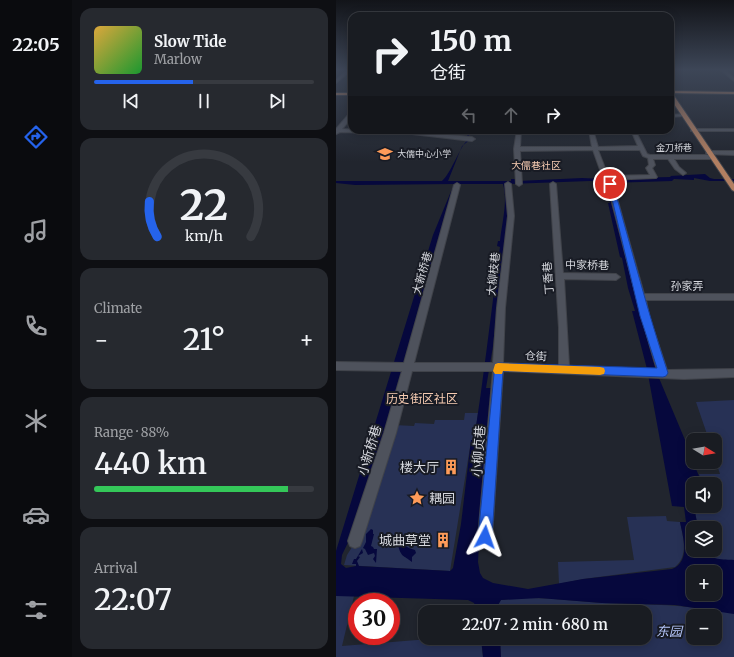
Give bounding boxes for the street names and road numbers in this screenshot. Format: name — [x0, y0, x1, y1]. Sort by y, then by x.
street label: 金刀桥巷 — [656, 142, 692, 153]
street label: 大新桥巷 — [409, 250, 435, 296]
street label: 大柳枝巷 — [484, 251, 502, 297]
street label: 中家桥巷 — [565, 258, 609, 272]
street label: 丁香巷 — [540, 261, 556, 295]
street label: 孙家弄 — [671, 279, 704, 293]
street label: 仓街 — [525, 349, 547, 363]
street label: 小新桥巷 — [354, 423, 385, 478]
street label: 小柳贞巷 — [468, 424, 489, 478]

